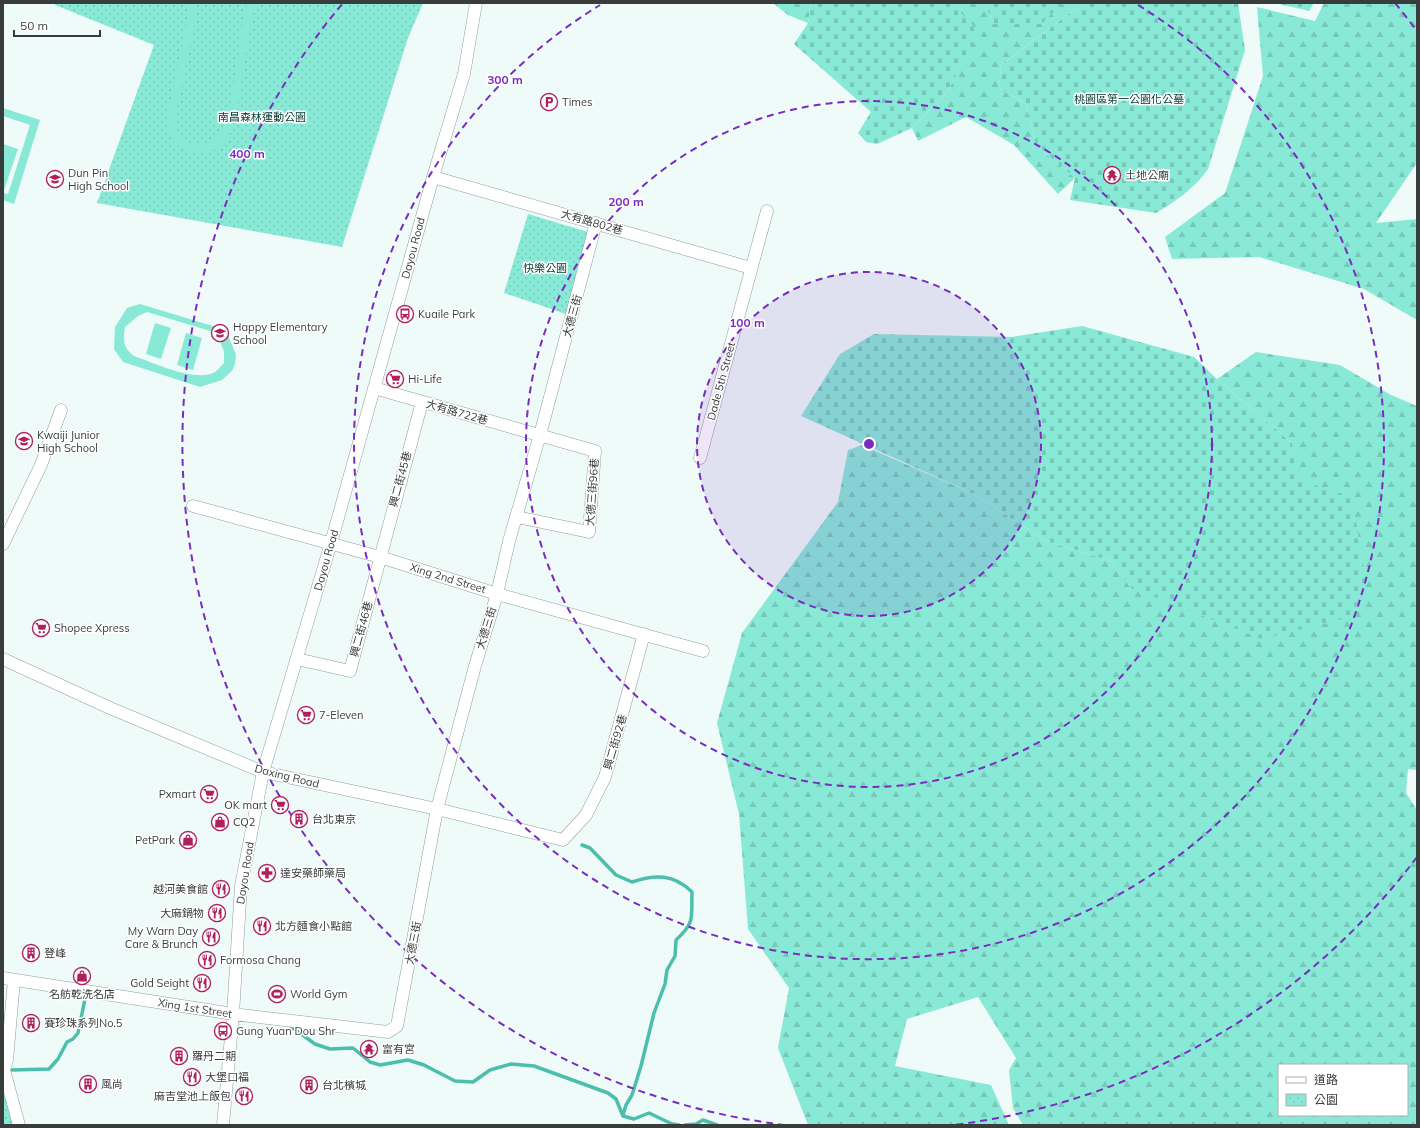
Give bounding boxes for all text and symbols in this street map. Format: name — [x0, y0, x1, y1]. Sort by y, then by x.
scale bar — [14, 12, 100, 38]
text: 50 m — [20, 18, 48, 33]
text: 300 m — [487, 72, 523, 87]
parking icon: Times — [539, 92, 559, 112]
park label: 桃園區第一公園化公墓 — [1074, 92, 1184, 106]
place label: Times — [562, 95, 592, 109]
park label: 南昌森林運動公園 — [218, 110, 306, 124]
text: 400 m — [229, 146, 265, 161]
temple icon: 土地公廟 — [1102, 165, 1122, 185]
place label: Dun Pin High School — [68, 166, 129, 193]
place label: 土地公廟 — [1125, 168, 1169, 182]
school or university icon: Dun Pin High School — [45, 169, 65, 189]
text: 200 m — [608, 194, 644, 209]
street label: 大有路802巷 — [559, 206, 625, 238]
street label: Dayou Road — [398, 216, 428, 280]
park label: 快樂公園 — [523, 261, 567, 275]
street label: 大德三街 — [560, 293, 584, 339]
bus stop icon: Kuaile Park — [395, 304, 415, 324]
place label: Kuaile Park — [418, 307, 475, 321]
text: 100 m — [729, 315, 765, 330]
place label: Happy Elementary School — [233, 320, 328, 347]
school or university icon: Happy Elementary School — [210, 323, 230, 343]
street label: Dade 5th Street — [704, 340, 738, 422]
supermarket icon: Hi-Life — [385, 369, 405, 389]
place label: Hi-Life — [408, 372, 442, 386]
street label: 大有路722巷 — [424, 396, 490, 428]
place label: Kwaiji Junior High School — [37, 428, 100, 455]
school or university icon: Kwaiji Junior High School — [14, 431, 34, 451]
centre of rings — [862, 437, 876, 451]
street label: 興二街45巷 — [386, 450, 414, 508]
street label: 大德三街96巷 — [583, 457, 601, 527]
street label: Dayou Road — [311, 528, 341, 592]
street label: Xing 2nd Street — [408, 560, 488, 596]
street label: 興二街46巷 — [347, 600, 375, 658]
street label: 大德三街 — [473, 605, 499, 651]
supermarket icon: Shopee Xpress — [31, 618, 51, 638]
place label: Shopee Xpress — [54, 621, 130, 635]
supermarket icon: 7-Eleven — [296, 705, 316, 725]
place label: 7-Eleven — [319, 708, 364, 722]
street label: 興二街92巷 — [600, 713, 630, 771]
street label: Daxing Road — [253, 761, 321, 791]
supermarket icon: Pxmart — [199, 784, 219, 804]
place label: Pxmart — [159, 787, 196, 801]
supermarket icon: OK mart — [270, 795, 290, 815]
place label: OK mart — [224, 798, 267, 812]
building icon: 台北東京 — [289, 809, 309, 829]
shop icon: CQ2 — [210, 812, 230, 832]
place label: 台北東京 — [312, 812, 356, 826]
place label: CQ2 — [233, 815, 256, 829]
shop icon: PetPark — [178, 830, 198, 850]
place label: PetPark — [135, 833, 175, 847]
street label: Dayou Road — [233, 841, 257, 905]
pharmacy icon: 達安藥師藥局 — [257, 863, 277, 883]
place label: 達安藥師藥局 — [280, 866, 346, 880]
restaurant icon: 越河美食館 — [211, 879, 231, 899]
place label: 越河美食館 — [153, 882, 208, 896]
restaurant icon: 大麻鍋物 — [207, 903, 227, 923]
place label: 大麻鍋物 — [160, 906, 204, 920]
restaurant icon: 北方麵食小點館 — [252, 916, 272, 936]
place label: 北方麵食小點館 — [275, 919, 352, 933]
street label: 大德三街 — [402, 920, 424, 966]
place label: My Warn Day Care & Brunch — [125, 924, 198, 951]
restaurant icon: My Warn Day Care & Brunch — [201, 927, 221, 947]
building icon: 登峰 — [21, 943, 41, 963]
place label: 登峰 — [44, 946, 66, 960]
restaurant icon: Formosa Chang — [197, 950, 217, 970]
place label: Formosa Chang — [220, 953, 301, 967]
shop icon: 名舫乾洗名店 — [72, 966, 92, 986]
restaurant icon: Gold Seight — [192, 973, 212, 993]
place label: Gold Seight — [130, 976, 189, 990]
sports icon: World Gym — [267, 984, 287, 1004]
place label: 名舫乾洗名店 — [49, 987, 115, 1001]
place label: World Gym — [290, 987, 348, 1001]
street label: Xing 1st Street — [157, 995, 233, 1021]
building icon: 賽珍珠系列No.5 — [21, 1013, 41, 1033]
place label: 賽珍珠系列No.5 — [44, 1016, 123, 1030]
bus stop icon: Gung Yuan Dou Shr — [213, 1021, 233, 1041]
place label: Gung Yuan Dou Shr — [236, 1024, 336, 1038]
temple icon: 富有宮 — [359, 1039, 379, 1059]
place label: 富有宮 — [382, 1042, 415, 1056]
building icon: 羅丹二期 — [169, 1046, 189, 1066]
place label: 羅丹二期 — [192, 1049, 236, 1063]
legend — [1278, 1064, 1408, 1116]
restaurant icon: 大堡口福 — [182, 1067, 202, 1087]
place label: 大堡口福 — [205, 1070, 249, 1084]
text: 道路 — [1314, 1072, 1338, 1087]
building icon: 風尚 — [78, 1074, 98, 1094]
building icon: 台北檳城 — [299, 1075, 319, 1095]
place label: 風尚 — [101, 1077, 123, 1091]
place label: 台北檳城 — [322, 1078, 366, 1092]
restaurant icon: 麻吉堂池上飯包 — [234, 1086, 254, 1106]
place label: 麻吉堂池上飯包 — [154, 1089, 231, 1103]
text: 公園 — [1314, 1092, 1338, 1107]

